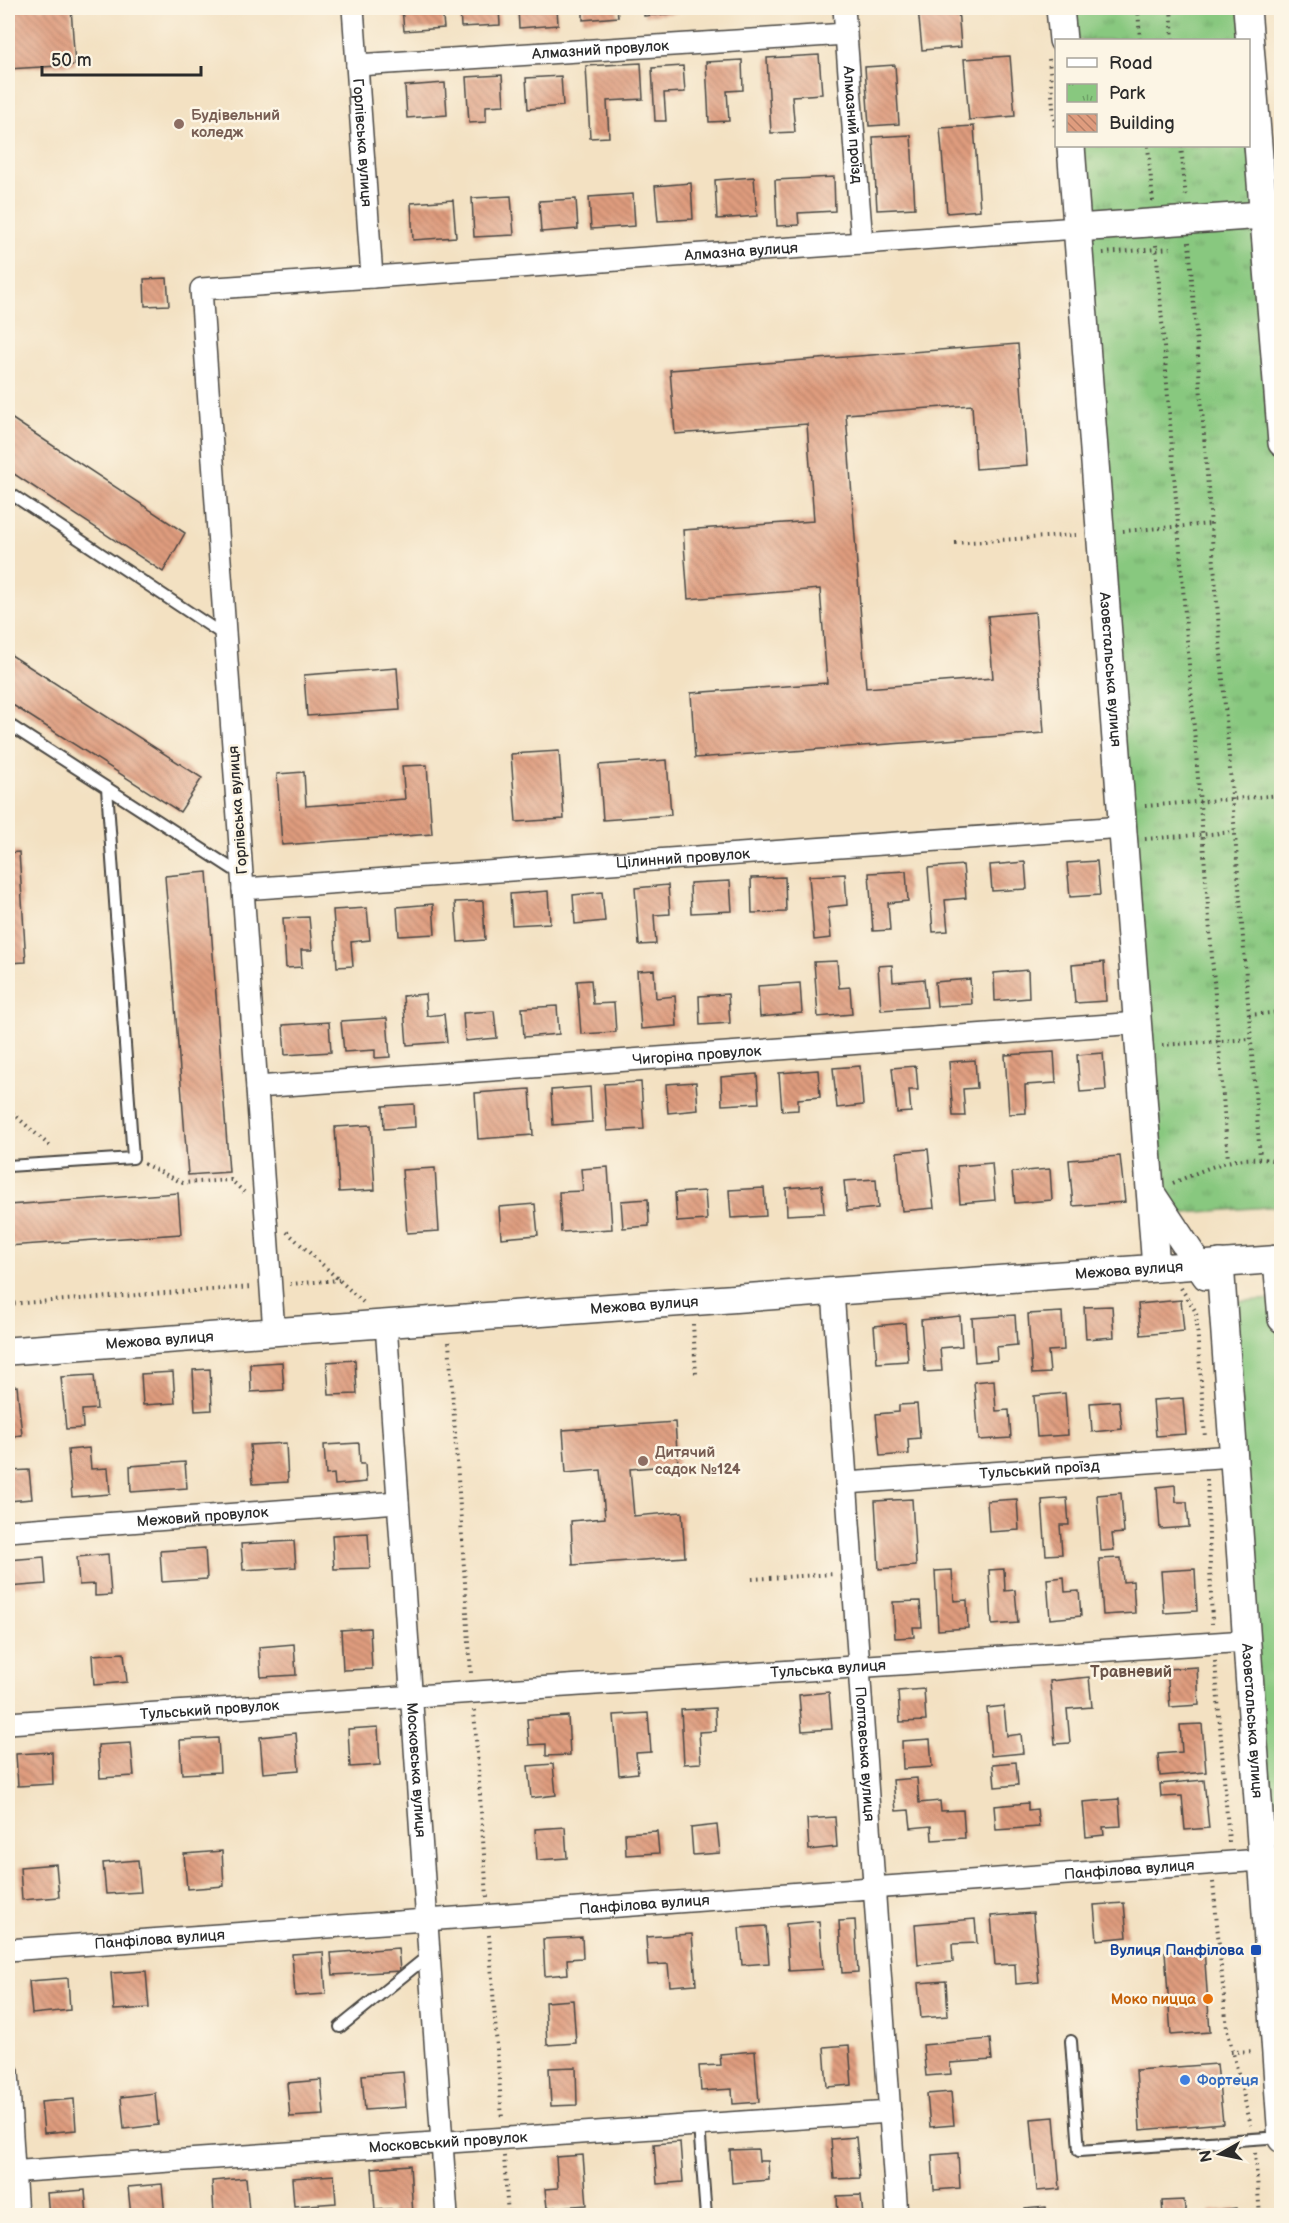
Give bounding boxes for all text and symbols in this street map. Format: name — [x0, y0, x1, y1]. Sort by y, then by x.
street label: Алмазний провулок — [530, 36, 670, 63]
scale bar — [42, 39, 201, 77]
legend — [1055, 39, 1250, 147]
text: 50 m — [51, 50, 92, 71]
text: Road — [1109, 53, 1153, 74]
street label: Алмазний проїзд — [839, 64, 867, 184]
street label: Горлівська вулиця — [348, 78, 377, 208]
text: Park — [1109, 83, 1145, 104]
place label: Будівельний коледж — [191, 106, 280, 142]
text: Building — [1109, 113, 1175, 134]
marker: Будівельний коледж — [172, 117, 186, 131]
street label: Алмазна вулиця — [683, 238, 799, 265]
street label: Азовстальська вулиця — [1095, 590, 1126, 748]
street label: Горлівська вулиця — [224, 745, 252, 875]
street label: Цілинний провулок — [615, 844, 751, 872]
street label: Чигоріна провулок — [632, 1041, 762, 1069]
street label: Межова вулиця — [1074, 1257, 1184, 1283]
street label: Межова вулиця — [590, 1292, 699, 1318]
street label: Межова вулиця — [105, 1327, 214, 1353]
place label: Дитячий садок №124 — [655, 1443, 741, 1479]
marker: Дитячий садок №124 — [636, 1454, 650, 1468]
street label: Тульський проїзд — [979, 1456, 1100, 1483]
street label: Межовий провулок — [136, 1502, 269, 1531]
street label: Азовстальська вулиця — [1237, 1642, 1267, 1799]
street label: Тульська вулиця — [770, 1655, 887, 1682]
district label: Травневий — [1090, 1663, 1172, 1682]
street label: Полтавська вулиця — [851, 1686, 879, 1822]
street label: Тульський провулок — [139, 1696, 280, 1724]
street label: Московська вулиця — [402, 1702, 431, 1838]
street label: Панфілова вулиця — [1063, 1855, 1195, 1884]
street label: Панфілова вулиця — [578, 1890, 710, 1918]
street label: Панфілова вулиця — [94, 1925, 226, 1953]
place label: Вулиця Панфілова — [1110, 1941, 1244, 1960]
marker: Вулиця Панфілова — [1249, 1943, 1263, 1957]
place label: Моко пицца — [1111, 1990, 1196, 2009]
marker: Моко пицца — [1201, 1992, 1215, 2006]
place label: Фортеця — [1197, 2071, 1259, 2090]
marker: Фортеця — [1178, 2073, 1192, 2087]
north arrow — [1190, 2124, 1250, 2184]
street label: Московський провулок — [368, 2127, 528, 2157]
text: N — [1196, 2149, 1217, 2164]

